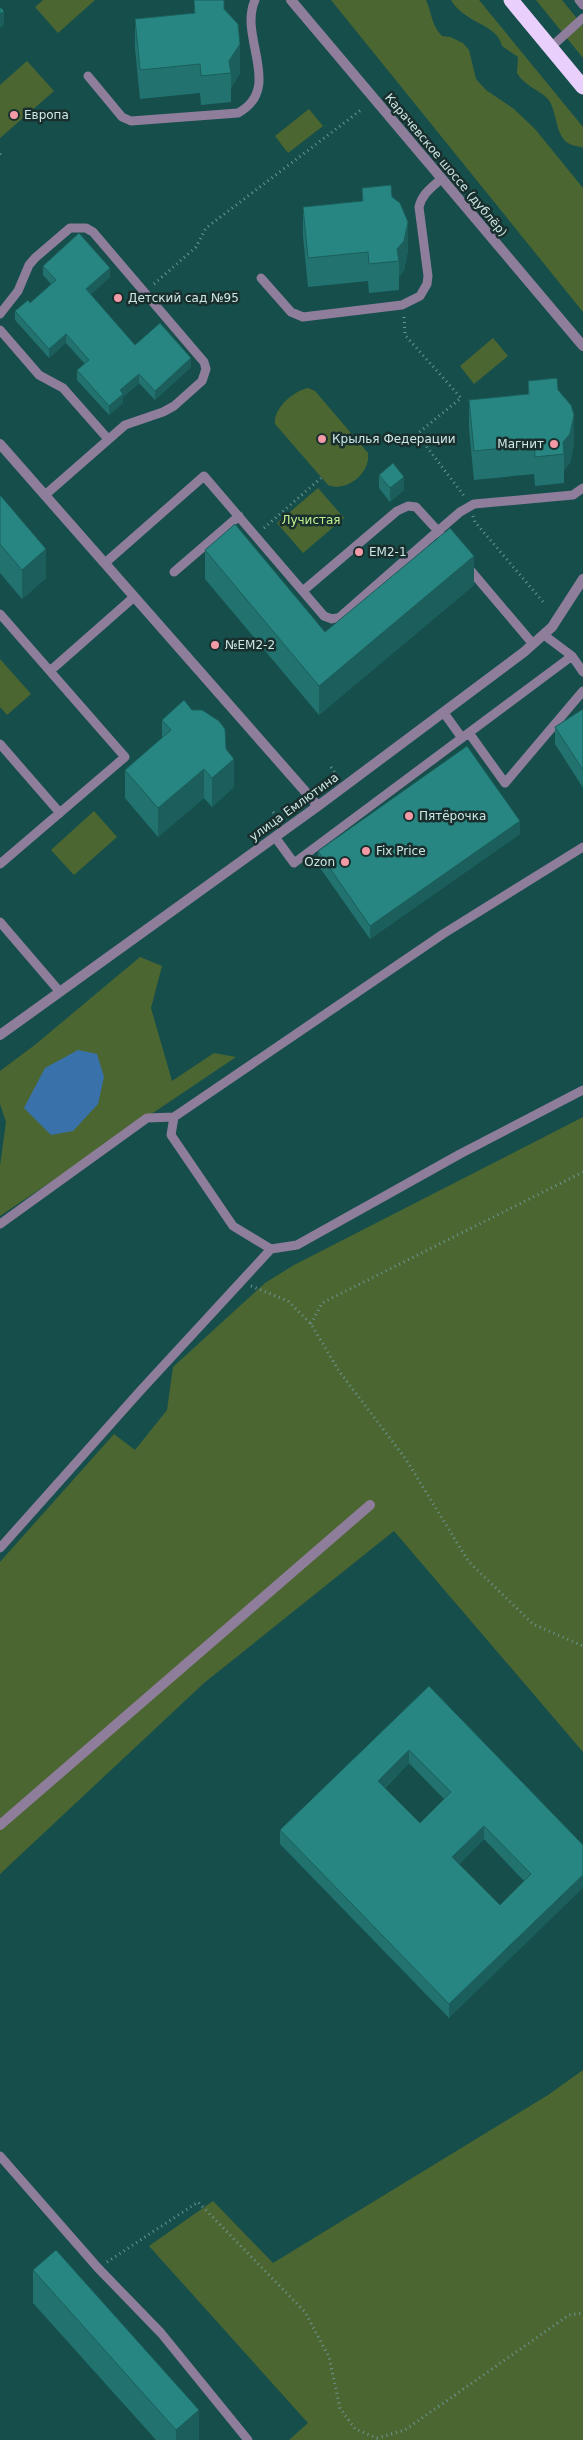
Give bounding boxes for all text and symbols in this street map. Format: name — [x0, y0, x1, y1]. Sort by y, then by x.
street label: Карачевское шоссе (дублёр) — [382, 91, 510, 239]
place label: Европа — [24, 108, 69, 122]
marker: Европа — [8, 109, 20, 121]
place label: Детский сад №95 — [128, 291, 239, 305]
marker: Детский сад №95 — [112, 292, 124, 304]
place label: Крылья Федерации — [332, 432, 456, 446]
marker: Крылья Федерации — [316, 433, 328, 445]
place label: Магнит — [497, 437, 544, 451]
marker: Магнит — [548, 438, 560, 450]
park label: Лучистая — [281, 513, 341, 527]
place label: ЕМ2-1 — [369, 545, 407, 559]
marker: ЕМ2-1 — [353, 546, 365, 558]
place label: №ЕМ2-2 — [225, 638, 275, 652]
marker: №ЕМ2-2 — [209, 639, 221, 651]
street label: улица Емлютина — [247, 770, 341, 844]
place label: Пятёрочка — [419, 809, 486, 823]
marker: Пятёрочка — [403, 810, 415, 822]
place label: Fix Price — [376, 844, 426, 858]
marker: Fix Price — [360, 845, 372, 857]
place label: Ozon — [304, 855, 335, 869]
marker: Ozon — [339, 856, 351, 868]

